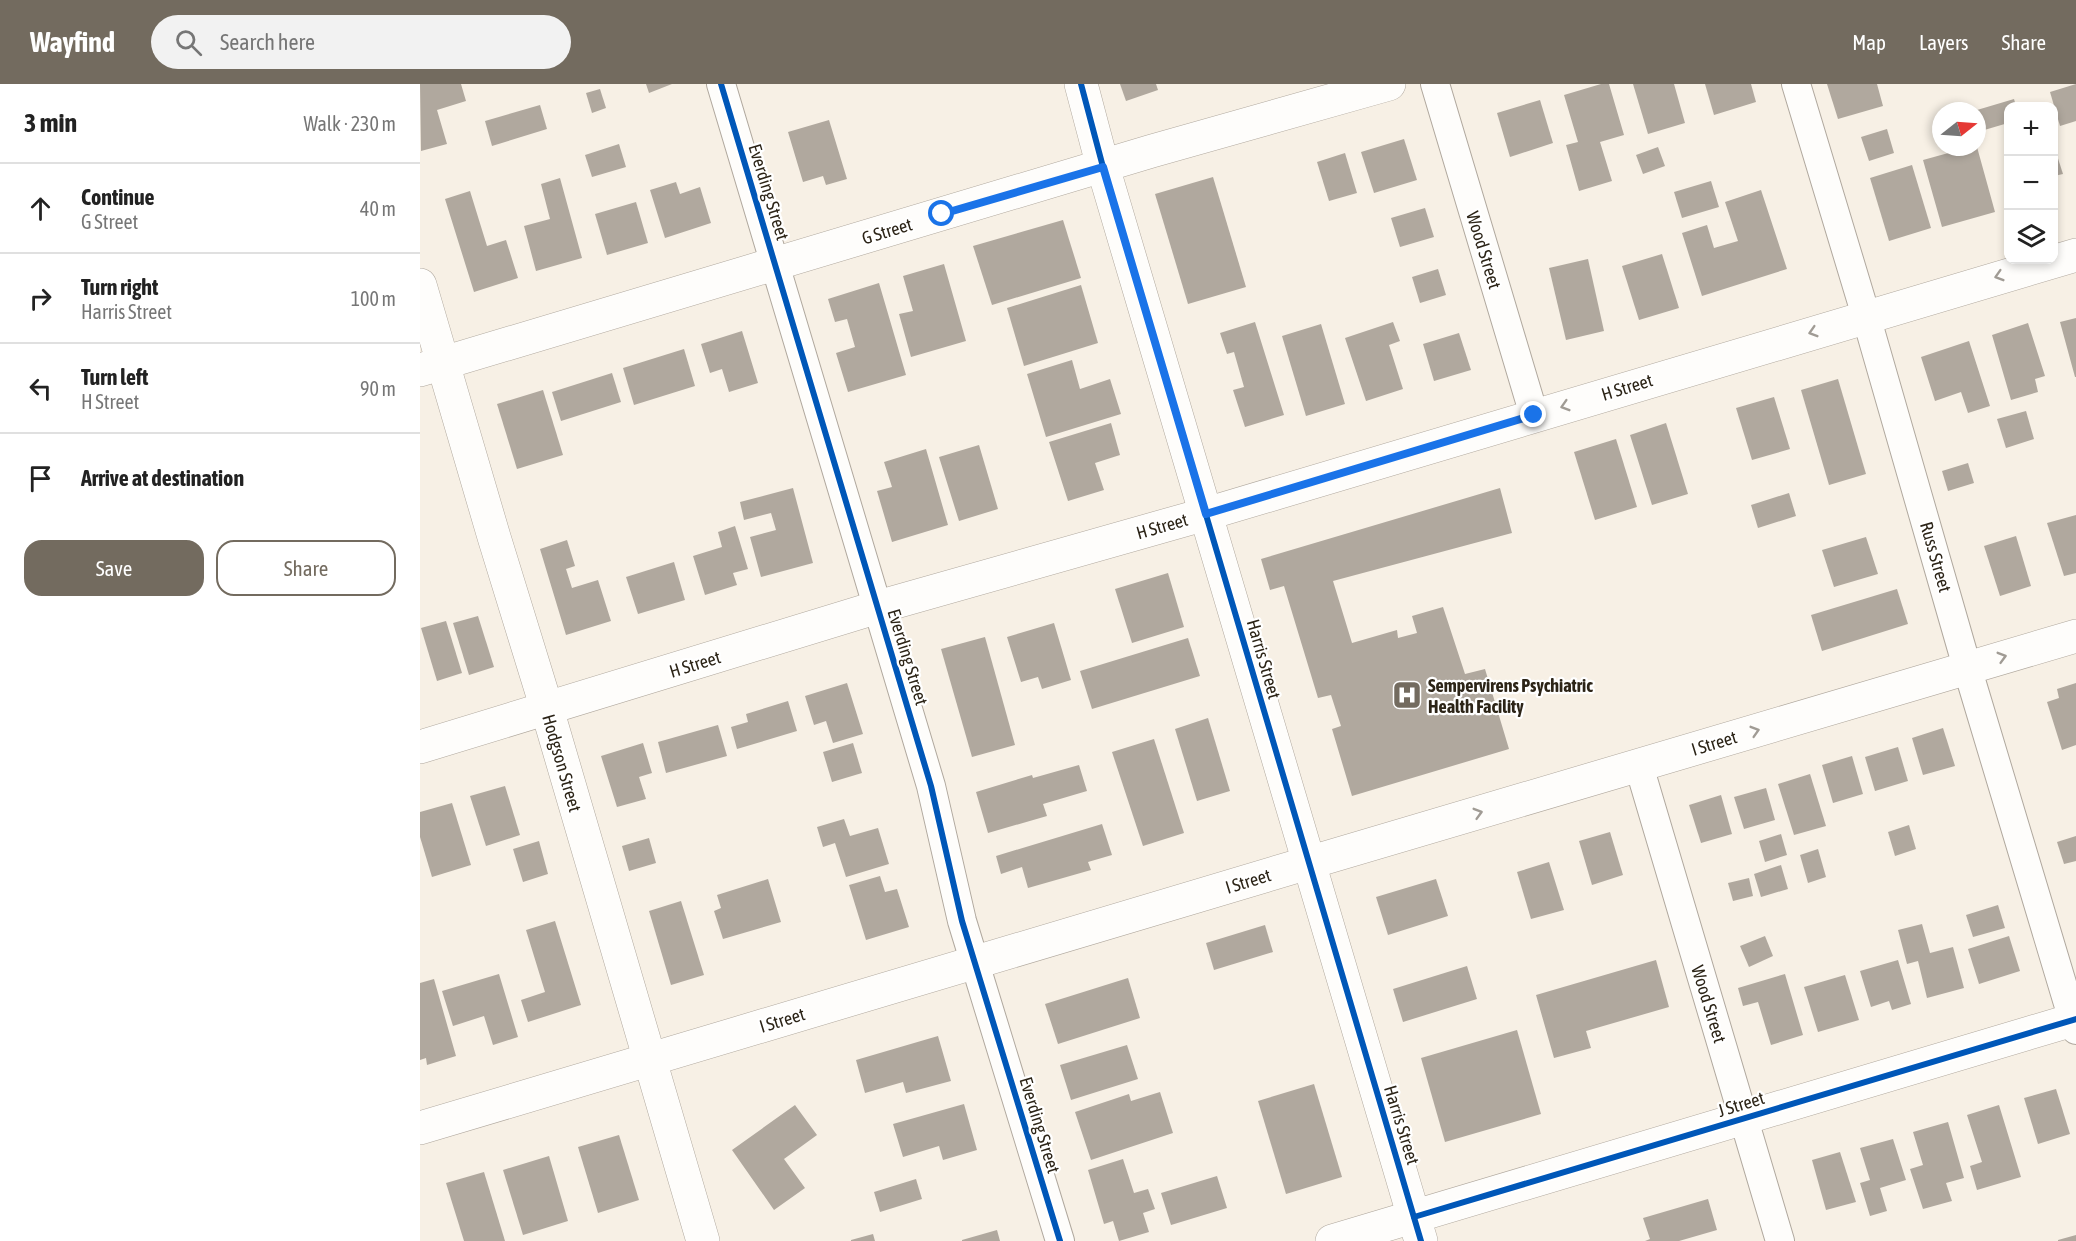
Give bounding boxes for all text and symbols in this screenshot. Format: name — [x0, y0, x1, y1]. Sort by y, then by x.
search box — [151, 15, 571, 69]
text: Wayfind — [30, 26, 115, 58]
icon: search — [172, 26, 205, 59]
text: Search here — [220, 29, 315, 55]
text: Map — [1852, 30, 1886, 54]
text: Layers — [1919, 30, 1969, 54]
text: Share — [2002, 30, 2046, 54]
north arrow — [1932, 102, 1986, 156]
map controls — [2004, 102, 2058, 264]
button: + — [2004, 102, 2058, 156]
text: 3 min — [24, 108, 77, 138]
text: Walk · 230 m — [304, 112, 396, 135]
street label: Everding Street — [744, 141, 794, 243]
button: − — [2004, 156, 2058, 210]
text: Continue — [81, 184, 155, 210]
icon: ahead — [24, 192, 57, 225]
text: 40 m — [360, 197, 396, 220]
route start — [928, 200, 954, 226]
street label: Wood Street — [1462, 209, 1506, 291]
text: G Street — [81, 210, 138, 233]
button: layers — [2004, 210, 2058, 264]
street label: G Street — [859, 213, 915, 249]
one-way arrow — [1995, 269, 2005, 281]
text: Turn right — [81, 274, 158, 300]
icon: right — [24, 282, 57, 315]
text: 100 m — [351, 287, 396, 310]
text: Harris Street — [81, 300, 172, 323]
one-way arrow — [1808, 325, 1819, 337]
text: Turn left — [81, 364, 148, 390]
street label: H Street — [1599, 369, 1655, 405]
icon: left — [24, 372, 57, 405]
text: 90 m — [360, 377, 396, 400]
text: H Street — [81, 390, 139, 413]
one-way arrow — [1560, 399, 1571, 411]
route end — [1520, 401, 1546, 427]
icon: arrive — [24, 462, 57, 495]
text: Arrive at destination — [81, 465, 244, 491]
street label: H Street — [1134, 509, 1190, 543]
street label: Russ Street — [1916, 519, 1956, 595]
button: Save — [24, 540, 204, 596]
button: Share — [216, 540, 396, 596]
street label: Everding Street — [883, 606, 933, 708]
street label: Harris Street — [1243, 617, 1285, 701]
street label: H Street — [667, 646, 723, 682]
one-way arrow — [1996, 652, 2007, 664]
place label: Sempervirens Psychiatric Health Facility — [1428, 675, 1593, 717]
hospital icon: Sempervirens Psychiatric Health Facility — [1391, 679, 1423, 711]
street label: Hodgson Street — [538, 712, 586, 814]
street label: I Street — [1689, 726, 1739, 760]
one-way arrow — [1749, 726, 1760, 738]
one-way arrow — [1473, 808, 1483, 820]
street label: I Street — [1223, 864, 1273, 898]
street label: Wood Street — [1687, 963, 1731, 1045]
street label: I Street — [757, 1003, 807, 1037]
street label: Everding Street — [1015, 1074, 1065, 1176]
street label: Harris Street — [1380, 1083, 1424, 1167]
street label: J Street — [1715, 1087, 1767, 1121]

